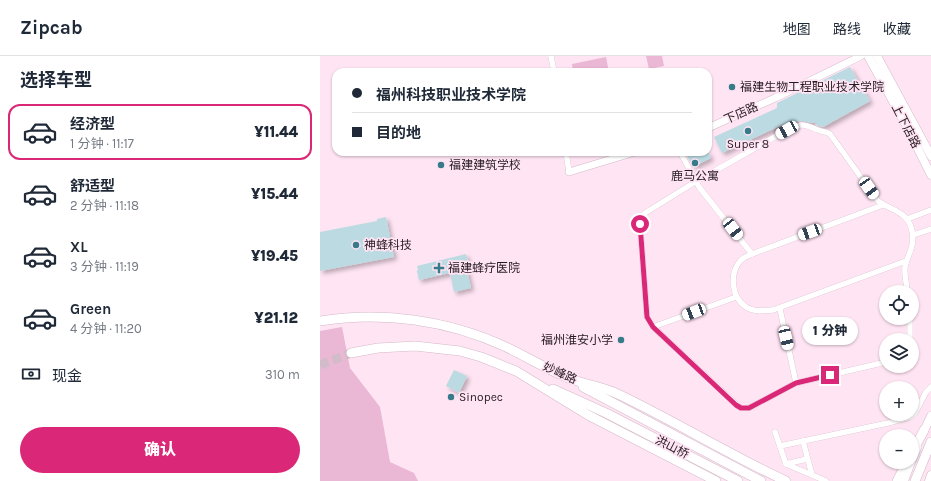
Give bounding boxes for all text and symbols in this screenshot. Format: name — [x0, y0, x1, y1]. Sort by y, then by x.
text: Zipcab — [20, 17, 83, 39]
text: 地图 — [783, 21, 811, 38]
text: 路线 — [833, 21, 861, 38]
text: 收藏 — [883, 21, 911, 38]
text: 选择车型 — [20, 69, 92, 91]
place label: 福建生物工程职业技术学院 — [740, 80, 884, 94]
marker: 福建生物工程职业技术学院 — [727, 82, 737, 92]
text: 福州科技职业技术学院 — [376, 86, 526, 104]
street label: 下店路 — [722, 99, 760, 127]
street label: 上下店路 — [889, 101, 923, 151]
icon: car — [22, 114, 58, 150]
text: 经济型 — [70, 115, 115, 133]
car — [774, 119, 800, 141]
text: ¥11.44 — [254, 123, 298, 141]
text: 目的地 — [376, 124, 421, 142]
marker: Super 8 — [743, 126, 753, 136]
text: 1 分钟 · 11:17 — [70, 136, 134, 151]
place label: Super 8 — [727, 137, 769, 151]
place label: 福建建筑学校 — [449, 158, 521, 172]
marker: 鹿马公寓 — [690, 158, 700, 168]
marker: 福建建筑学校 — [436, 160, 446, 170]
place label: 鹿马公寓 — [671, 169, 719, 183]
car — [857, 175, 881, 201]
icon: car — [22, 176, 58, 212]
text: 舒适型 — [70, 177, 115, 195]
text: ¥15.44 — [251, 185, 298, 203]
text: 2 分钟 · 11:18 — [70, 198, 139, 213]
route start — [631, 215, 649, 233]
car — [721, 216, 745, 242]
car — [797, 222, 823, 242]
icon: car — [22, 238, 58, 274]
text: XL — [70, 238, 88, 256]
place label: 神蜂科技 — [364, 238, 412, 252]
marker: 神蜂科技 — [351, 240, 361, 250]
text: ¥19.45 — [251, 247, 298, 265]
text: 3 分钟 · 11:19 — [70, 259, 139, 274]
place label: 福建蜂疗医院 — [448, 261, 520, 275]
marker: 福建蜂疗医院 — [433, 262, 445, 274]
map controls — [879, 285, 919, 469]
button: locate — [879, 285, 919, 325]
icon: car — [22, 300, 58, 336]
text: Green — [70, 300, 111, 318]
car — [681, 302, 707, 322]
text: ¥21.12 — [254, 309, 298, 327]
callout: 1 分钟 — [802, 317, 858, 345]
text: 4 分钟 · 11:20 — [70, 321, 142, 336]
text: 1 分钟 — [813, 323, 847, 338]
car — [777, 325, 795, 351]
place label: 福州淮安小学 — [541, 333, 613, 347]
button: layers — [879, 333, 919, 373]
marker: 福州淮安小学 — [616, 335, 626, 345]
street label: 妙峰路 — [541, 359, 579, 387]
icon: cash — [20, 363, 42, 385]
route end — [821, 366, 839, 384]
text: 现金 — [52, 367, 82, 385]
text: 310 m — [265, 367, 300, 382]
button: + — [879, 381, 919, 421]
place label: Sinopec — [459, 390, 503, 404]
marker: Sinopec — [446, 392, 456, 402]
button: 确认 — [20, 427, 300, 473]
button: − — [879, 429, 919, 469]
street label: 洪山桥 — [653, 433, 691, 461]

